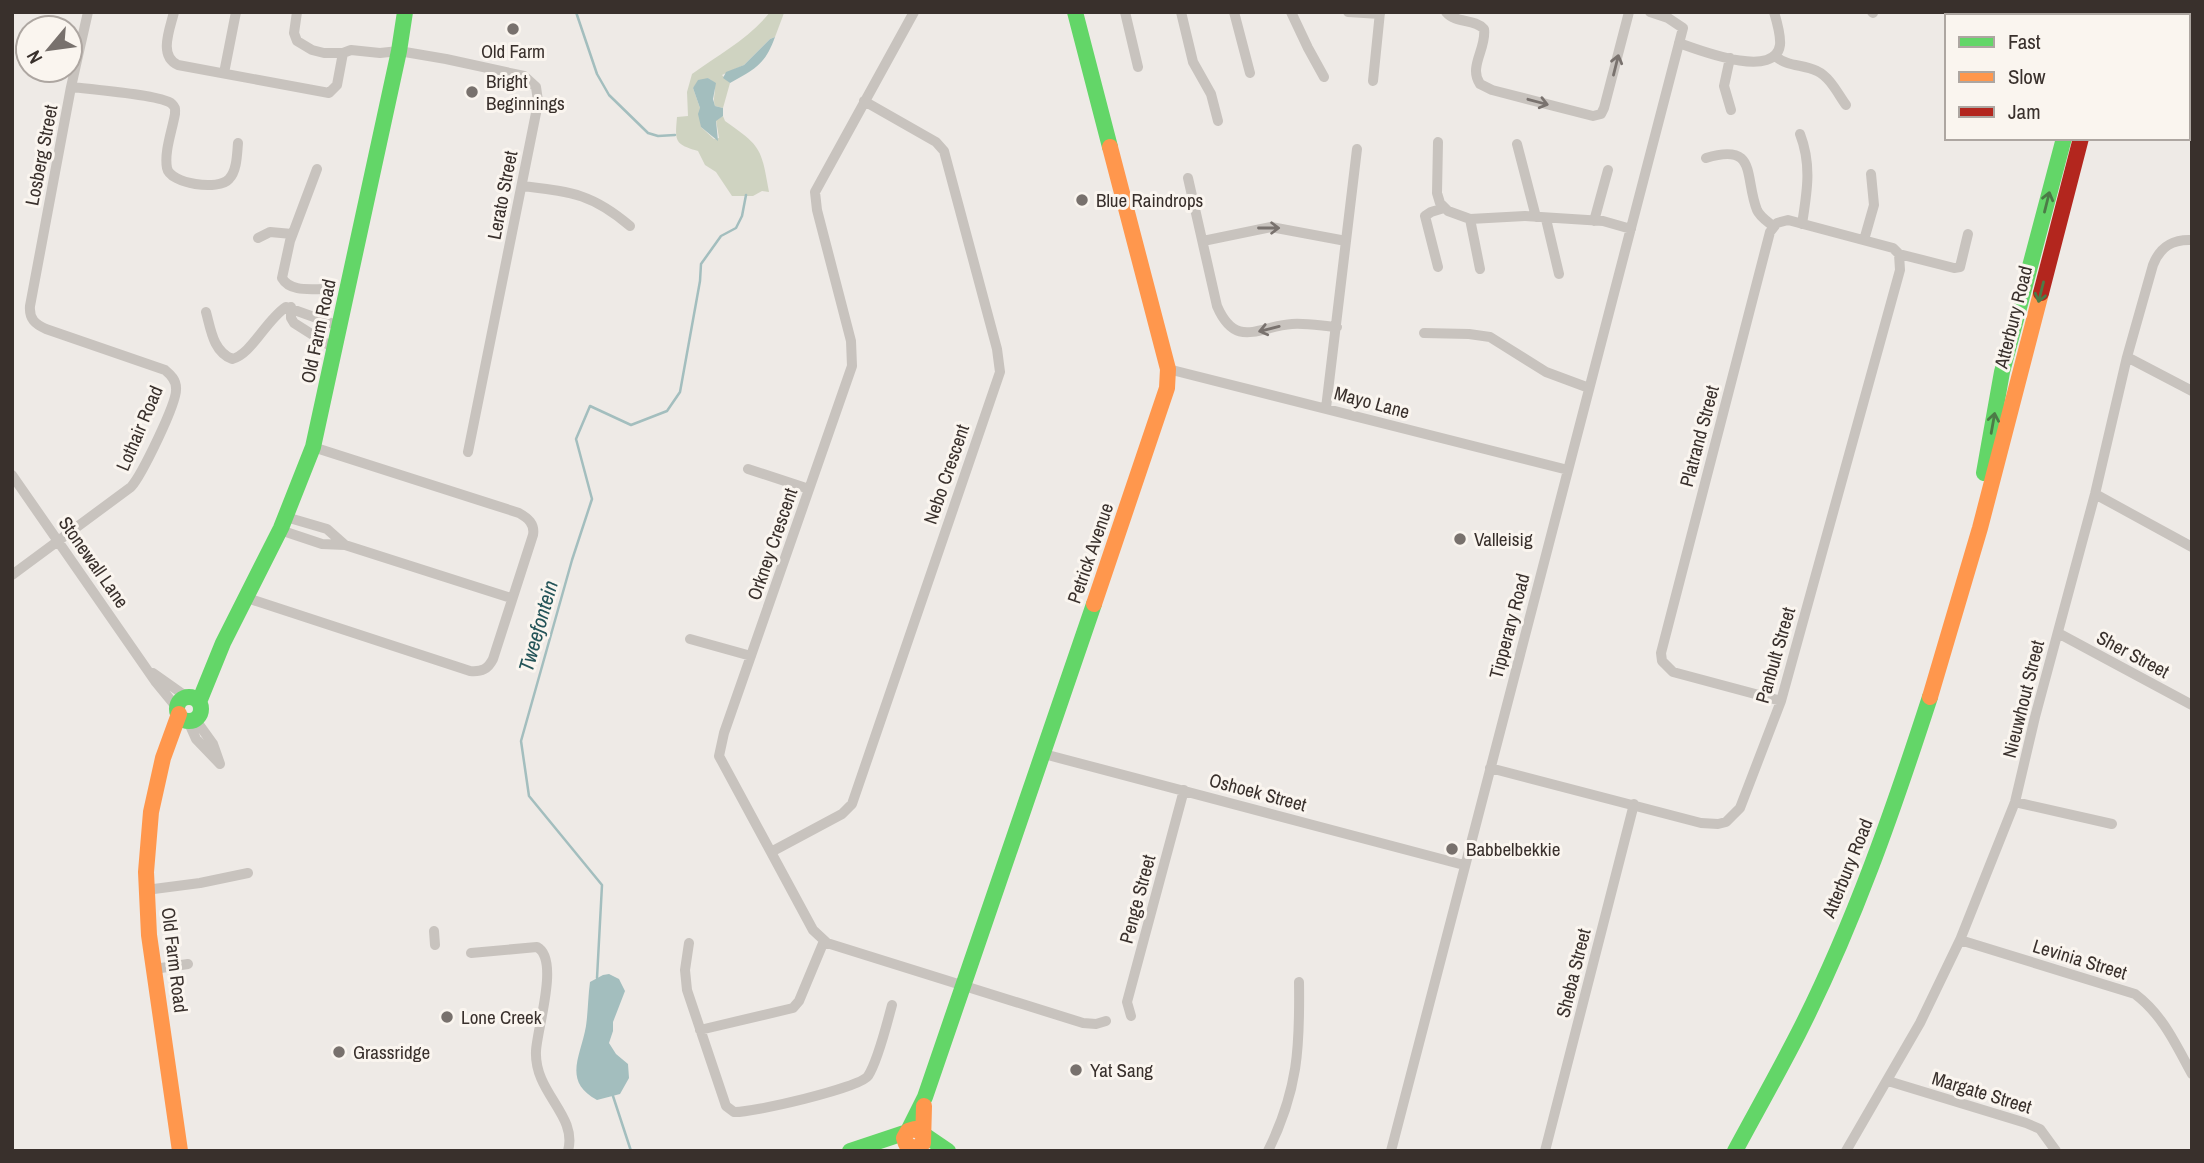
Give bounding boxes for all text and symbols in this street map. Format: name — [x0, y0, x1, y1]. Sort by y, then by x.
north arrow — [14, 14, 84, 84]
legend — [1945, 14, 2190, 140]
marker: Old Farm — [505, 21, 521, 37]
text: Fast — [2008, 27, 2041, 56]
place label: Old Farm — [481, 38, 545, 64]
text: N — [20, 46, 48, 68]
one-way arrow — [1611, 55, 1624, 77]
text: Slow — [2008, 62, 2046, 91]
place label: Bright Beginnings — [486, 68, 565, 116]
marker: Bright Beginnings — [464, 84, 480, 100]
one-way arrow — [1526, 96, 1549, 109]
text: Jam — [2008, 97, 2041, 126]
street label: Losberg Street — [18, 102, 64, 208]
street label: Lerato Street — [481, 148, 523, 242]
place label: Blue Raindrops — [1096, 187, 1204, 213]
marker: Blue Raindrops — [1074, 192, 1090, 208]
one-way arrow — [2041, 192, 2054, 214]
one-way arrow — [1258, 221, 1281, 235]
street label: Atterbury Road — [1987, 263, 2038, 372]
street label: Old Farm Road — [294, 277, 342, 385]
one-way arrow — [2034, 280, 2047, 303]
one-way arrow — [1258, 323, 1281, 336]
street label: Mayo Lane — [1331, 379, 1413, 425]
street label: Lothair Road — [109, 381, 169, 475]
street label: Platrand Street — [1673, 382, 1725, 490]
one-way arrow — [1987, 412, 2000, 435]
street label: Nebo Crescent — [917, 420, 975, 527]
street label: Orkney Crescent — [741, 484, 804, 603]
street label: Petrick Avenue — [1061, 499, 1119, 607]
street label: Stonewall Lane — [53, 511, 135, 613]
place label: Valleisig — [1474, 526, 1533, 552]
marker: Valleisig — [1452, 531, 1468, 547]
street label: Tipperary Road — [1482, 571, 1536, 681]
water label: Tweefontein — [511, 577, 565, 675]
street label: Panbult Street — [1749, 603, 1801, 706]
street label: Sher Street — [2092, 624, 2174, 684]
street label: Nieuwhout Street — [1996, 637, 2050, 761]
street label: Oshoek Street — [1207, 767, 1310, 818]
street label: Atterbury Road — [1815, 815, 1879, 922]
place label: Babbelbekkie — [1466, 836, 1560, 862]
marker: Babbelbekkie — [1444, 841, 1460, 857]
street label: Penge Street — [1113, 851, 1161, 946]
street label: Old Farm Road — [156, 906, 194, 1014]
street label: Sheba Street — [1549, 925, 1597, 1020]
street label: Levinia Street — [2030, 932, 2131, 986]
place label: Lone Creek — [461, 1004, 542, 1030]
marker: Lone Creek — [439, 1009, 455, 1025]
place label: Grassridge — [353, 1039, 430, 1065]
marker: Grassridge — [331, 1044, 347, 1060]
place label: Yat Sang — [1090, 1057, 1153, 1083]
marker: Yat Sang — [1068, 1062, 1084, 1078]
street label: Margate Street — [1929, 1065, 2036, 1120]

